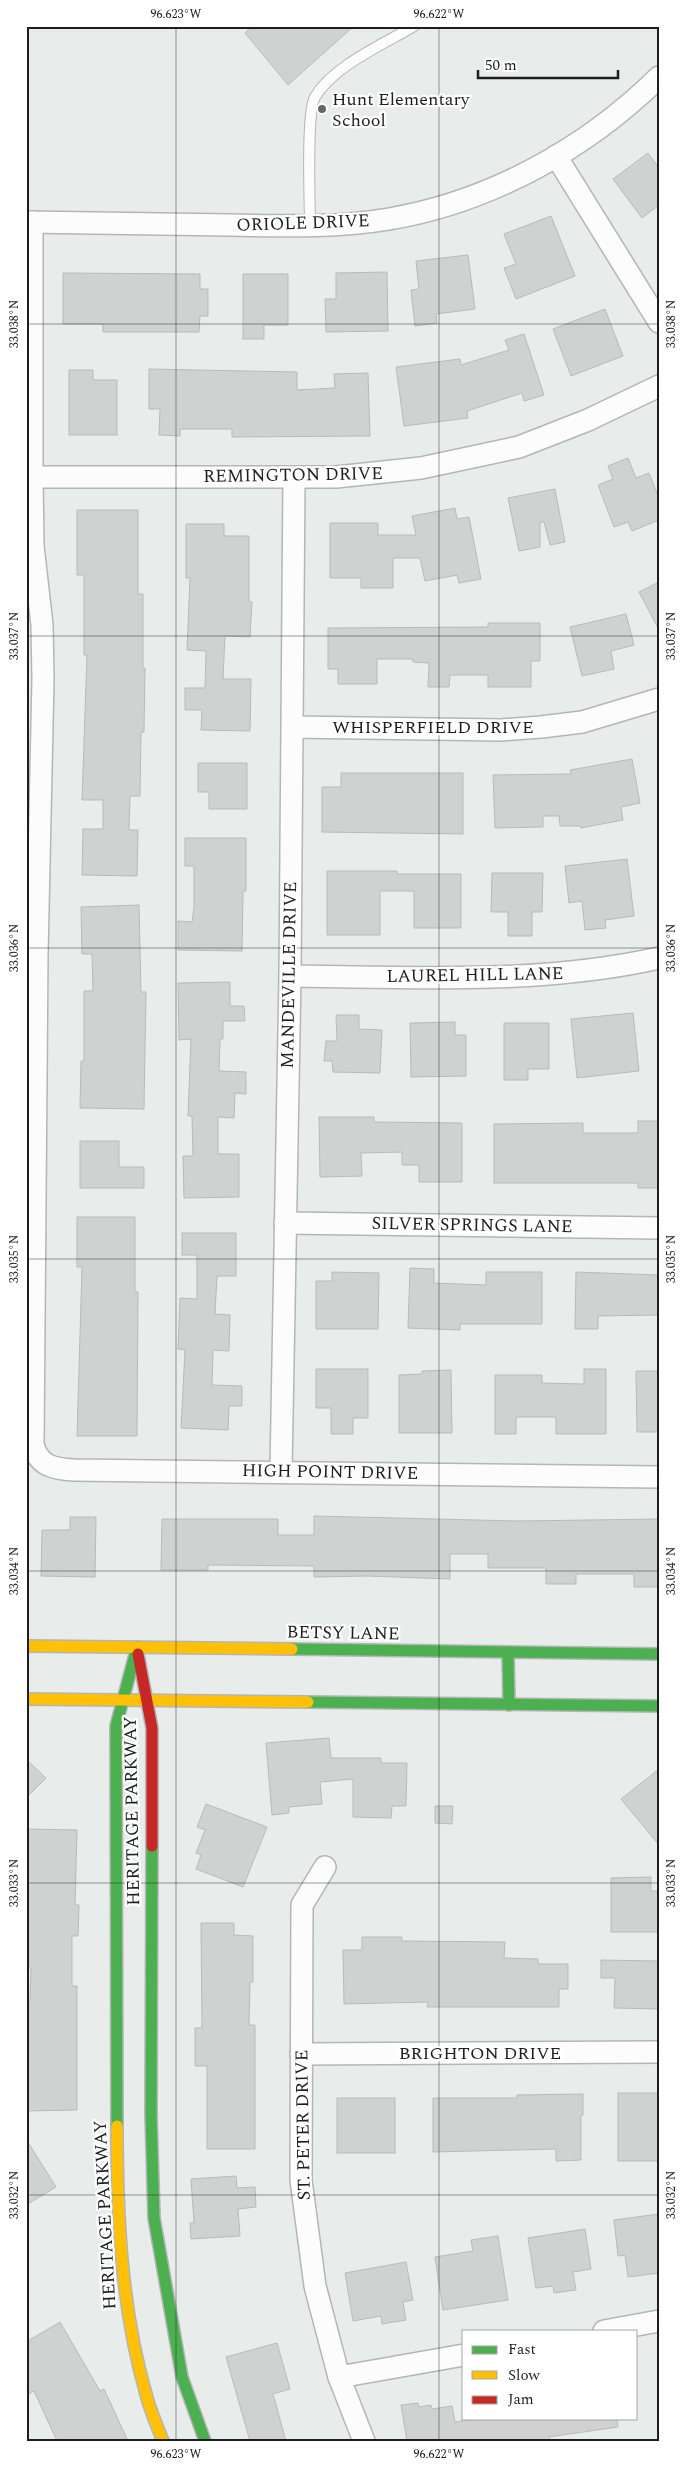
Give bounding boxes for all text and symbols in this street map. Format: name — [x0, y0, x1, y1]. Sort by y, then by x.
text: 96.623°W — [151, 5, 202, 24]
text: 96.622°W — [414, 5, 465, 24]
scale bar — [478, 48, 618, 80]
text: 50 m — [485, 54, 517, 77]
place label: Hunt Elementary School — [332, 86, 471, 134]
marker: Hunt Elementary School — [316, 103, 328, 115]
street label: ORIOLE DRIVE — [236, 207, 370, 239]
text: 33.038°N — [5, 300, 24, 348]
text: 33.038°N — [662, 300, 681, 348]
street label: REMINGTON DRIVE — [203, 460, 383, 490]
text: 33.037°N — [5, 612, 24, 660]
text: 33.037°N — [662, 612, 681, 660]
street label: WHISPERFIELD DRIVE — [332, 714, 534, 741]
street label: MANDEVILLE DRIVE — [274, 881, 304, 1069]
text: 33.036°N — [5, 924, 24, 972]
text: 33.036°N — [662, 924, 681, 972]
street label: LAUREL HILL LANE — [386, 960, 564, 990]
street label: SILVER SPRINGS LANE — [371, 1210, 573, 1240]
text: 33.035°N — [5, 1235, 24, 1283]
text: 33.035°N — [662, 1235, 681, 1283]
street label: HIGH POINT DRIVE — [242, 1457, 418, 1487]
text: 33.034°N — [5, 1547, 24, 1595]
text: 33.034°N — [662, 1547, 681, 1595]
street label: BETSY LANE — [286, 1619, 400, 1647]
street label: HERITAGE PARKWAY — [117, 1716, 147, 1906]
text: 33.033°N — [5, 1859, 24, 1907]
text: 33.033°N — [662, 1859, 681, 1907]
street label: BRIGHTON DRIVE — [399, 2040, 561, 2067]
street label: ST. PETER DRIVE — [288, 2049, 318, 2201]
street label: HERITAGE PARKWAY — [87, 2119, 123, 2310]
text: 33.032°N — [5, 2171, 24, 2219]
text: 33.032°N — [662, 2171, 681, 2219]
legend — [462, 2330, 638, 2420]
text: Fast — [508, 2338, 536, 2361]
text: Slow — [508, 2364, 540, 2387]
text: Jam — [508, 2388, 534, 2411]
text: 96.623°W — [151, 2445, 202, 2464]
text: 96.622°W — [414, 2445, 465, 2464]

